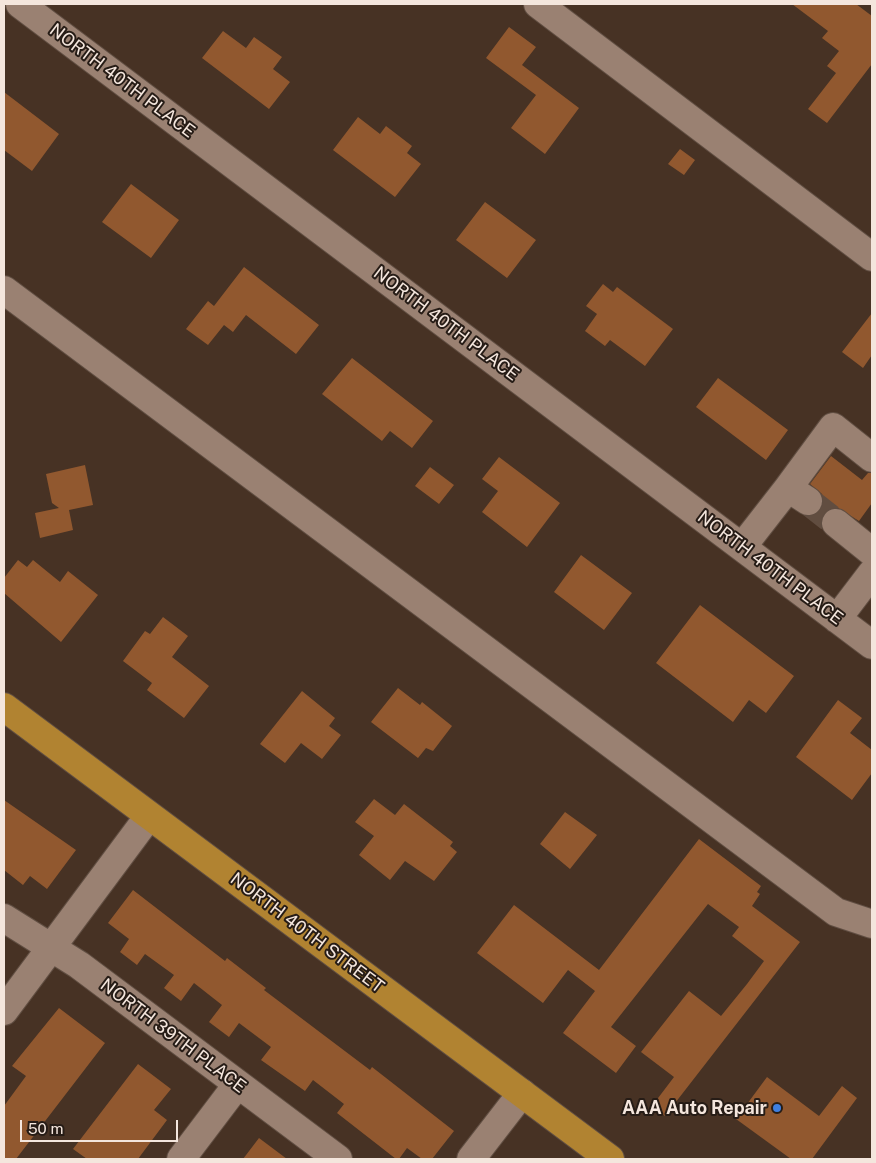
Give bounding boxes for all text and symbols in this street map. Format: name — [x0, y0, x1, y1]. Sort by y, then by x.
street label: NORTH 40TH PLACE — [45, 19, 199, 143]
street label: NORTH 40TH PLACE — [369, 262, 523, 386]
street label: NORTH 40TH PLACE — [693, 506, 847, 630]
street label: NORTH 40TH STREET — [226, 868, 388, 998]
street label: NORTH 39TH PLACE — [96, 974, 250, 1098]
place label: AAA Auto Repair — [622, 1097, 767, 1119]
marker: AAA Auto Repair — [771, 1102, 783, 1114]
scale bar — [22, 1110, 180, 1142]
text: 50 m — [28, 1120, 63, 1137]

